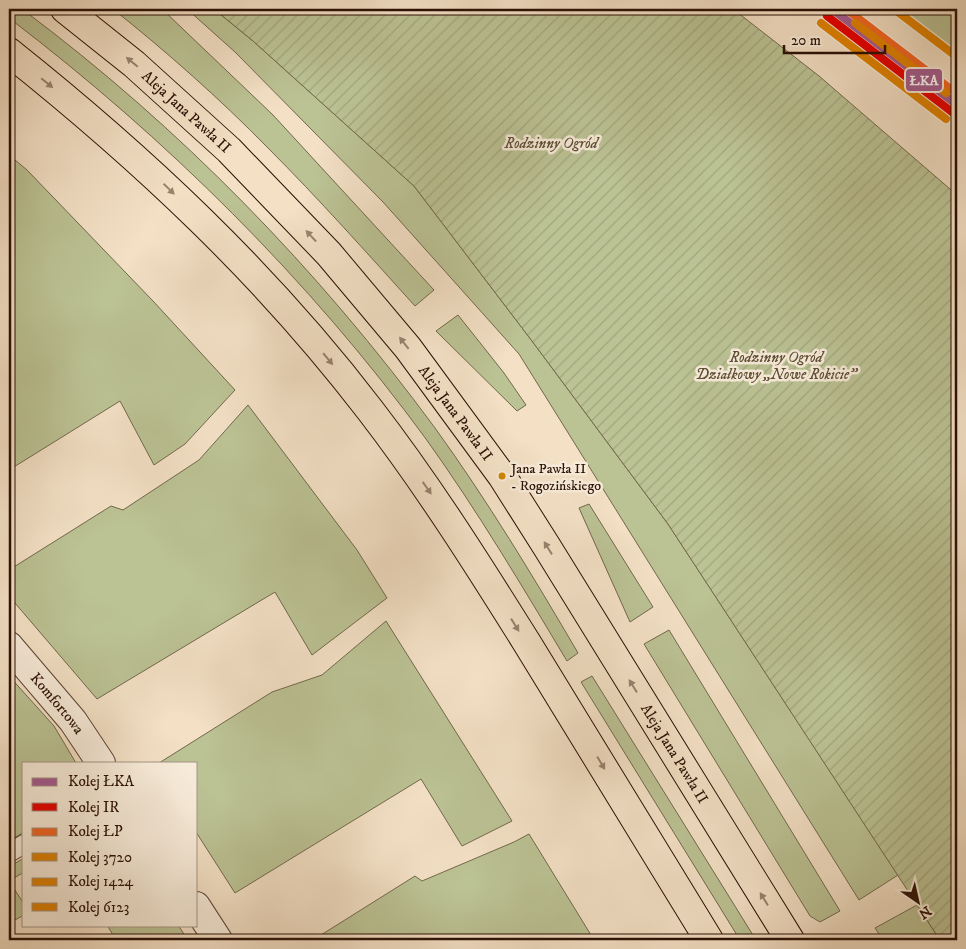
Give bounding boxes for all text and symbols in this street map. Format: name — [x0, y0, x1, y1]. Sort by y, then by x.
scale bar — [784, 22, 885, 54]
text: 20 m — [791, 31, 821, 50]
one-way arrow — [125, 57, 138, 68]
street label: Aleja Jana Pawła II — [138, 67, 235, 157]
line badge: ŁKA — [905, 68, 943, 92]
text: ŁKA — [910, 72, 940, 90]
one-way arrow — [40, 77, 53, 88]
park label: Rodzinny Ogród — [503, 134, 600, 153]
one-way arrow — [163, 183, 175, 195]
one-way arrow — [305, 230, 317, 242]
one-way arrow — [398, 337, 409, 350]
park label: Rodzinny Ogród Działkowy „Nowe Rokicie” — [696, 348, 859, 384]
one-way arrow — [323, 353, 334, 366]
street label: Aleja Jana Pawła II — [414, 362, 497, 465]
place label: Jana Pawła II - Rogozińskiego — [509, 460, 601, 495]
marker: Jana Pawła II - Rogozińskiego — [497, 471, 507, 481]
one-way arrow — [422, 482, 432, 495]
one-way arrow — [543, 541, 552, 554]
one-way arrow — [511, 618, 520, 631]
street label: Komfortowa — [26, 669, 88, 738]
one-way arrow — [628, 679, 637, 693]
street label: Aleja Jana Pawła II — [636, 700, 712, 807]
one-way arrow — [596, 756, 605, 769]
legend — [22, 762, 198, 926]
text: Kolej ŁKA — [68, 772, 134, 791]
text: Kolej IR — [68, 798, 119, 817]
text: Kolej ŁP — [68, 822, 123, 841]
text: Kolej 3720 — [68, 848, 132, 867]
text: Kolej 1424 — [68, 872, 134, 891]
north arrow — [894, 876, 944, 926]
one-way arrow — [759, 892, 769, 905]
text: Kolej 6123 — [68, 898, 129, 917]
text: N — [914, 901, 935, 923]

